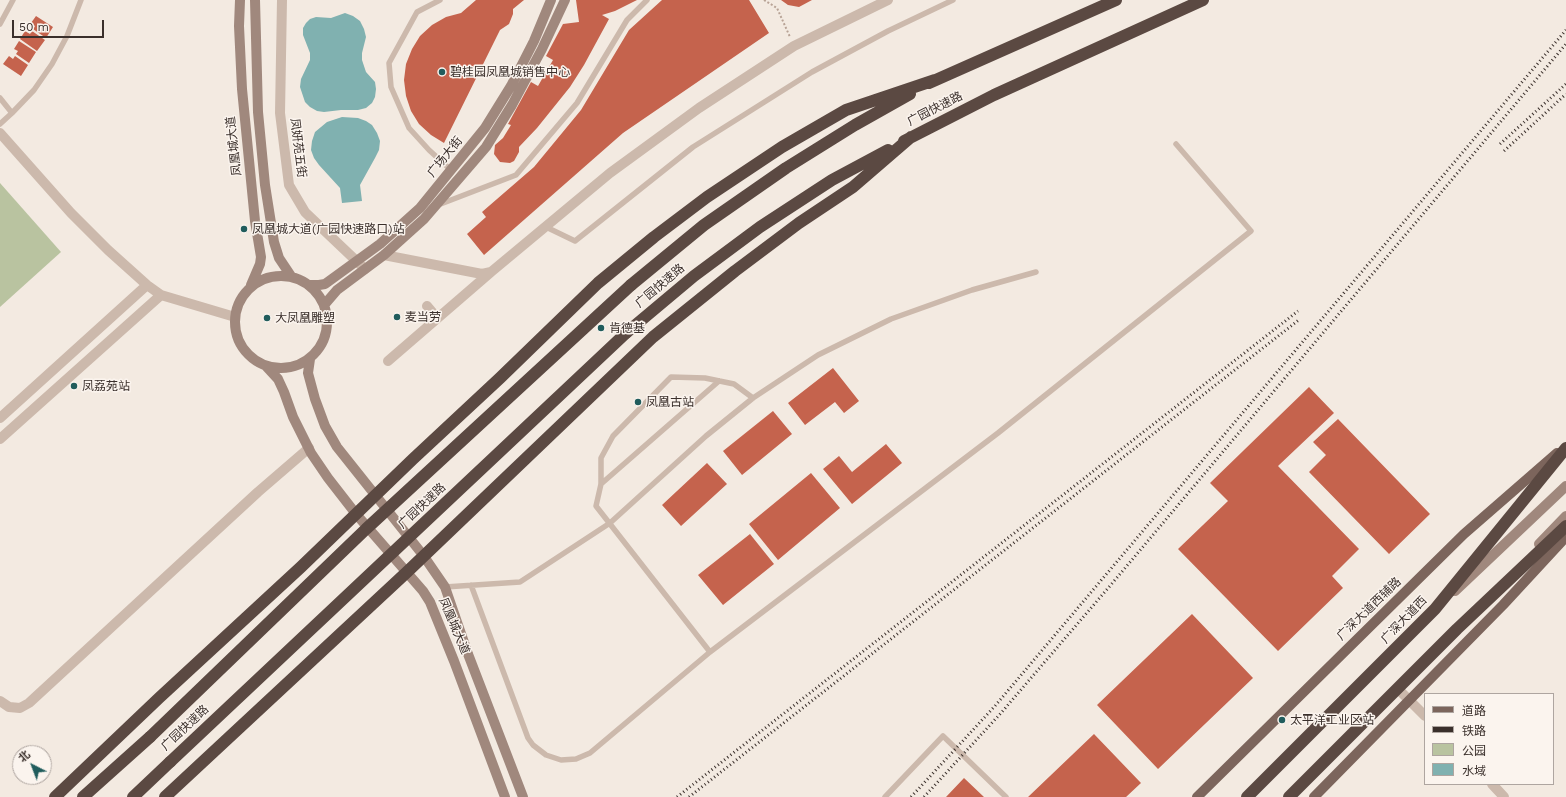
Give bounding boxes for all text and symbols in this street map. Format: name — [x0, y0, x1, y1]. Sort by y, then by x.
scale bar — [14, 12, 106, 38]
text: 50 m — [19, 20, 49, 34]
place label: 碧桂园凤凰城销售中心 — [450, 65, 570, 79]
marker: 碧桂园凤凰城销售中心 — [437, 67, 447, 77]
street label: 广园快速路 — [905, 89, 965, 129]
street label: 凤凰城大道 — [224, 115, 244, 177]
street label: 凤妍苑五街 — [287, 117, 309, 179]
street label: 广场大街 — [424, 134, 466, 180]
place label: 凤凰城大道(广园快速路口)站 — [252, 222, 404, 236]
marker: 凤凰城大道(广园快速路口)站 — [239, 224, 249, 234]
street label: 广园快速路 — [632, 261, 688, 311]
place label: 麦当劳 — [405, 310, 441, 324]
place label: 大凤凰雕塑 — [275, 311, 335, 325]
marker: 麦当劳 — [392, 312, 402, 322]
marker: 大凤凰雕塑 — [262, 313, 272, 323]
place label: 肯德基 — [609, 321, 645, 335]
marker: 肯德基 — [596, 323, 606, 333]
place label: 凤荔苑站 — [82, 379, 130, 393]
marker: 凤荔苑站 — [69, 381, 79, 391]
place label: 凤凰古站 — [646, 395, 694, 409]
marker: 凤凰古站 — [633, 397, 643, 407]
street label: 广园快速路 — [395, 480, 449, 532]
street label: 广深大道西辅路 — [1334, 575, 1404, 643]
street label: 广深大道西 — [1378, 593, 1430, 647]
street label: 凤凰城大道 — [436, 596, 472, 656]
legend — [1424, 693, 1554, 785]
street label: 广园快速路 — [158, 702, 212, 754]
text: 道路 — [1462, 704, 1486, 718]
place label: 太平洋工业区站 — [1290, 713, 1374, 727]
marker: 太平洋工业区站 — [1277, 715, 1287, 725]
text: 铁路 — [1462, 724, 1486, 738]
text: 公园 — [1462, 744, 1486, 758]
north arrow — [12, 745, 52, 785]
text: 北 — [16, 748, 33, 765]
text: 水域 — [1462, 764, 1486, 778]

